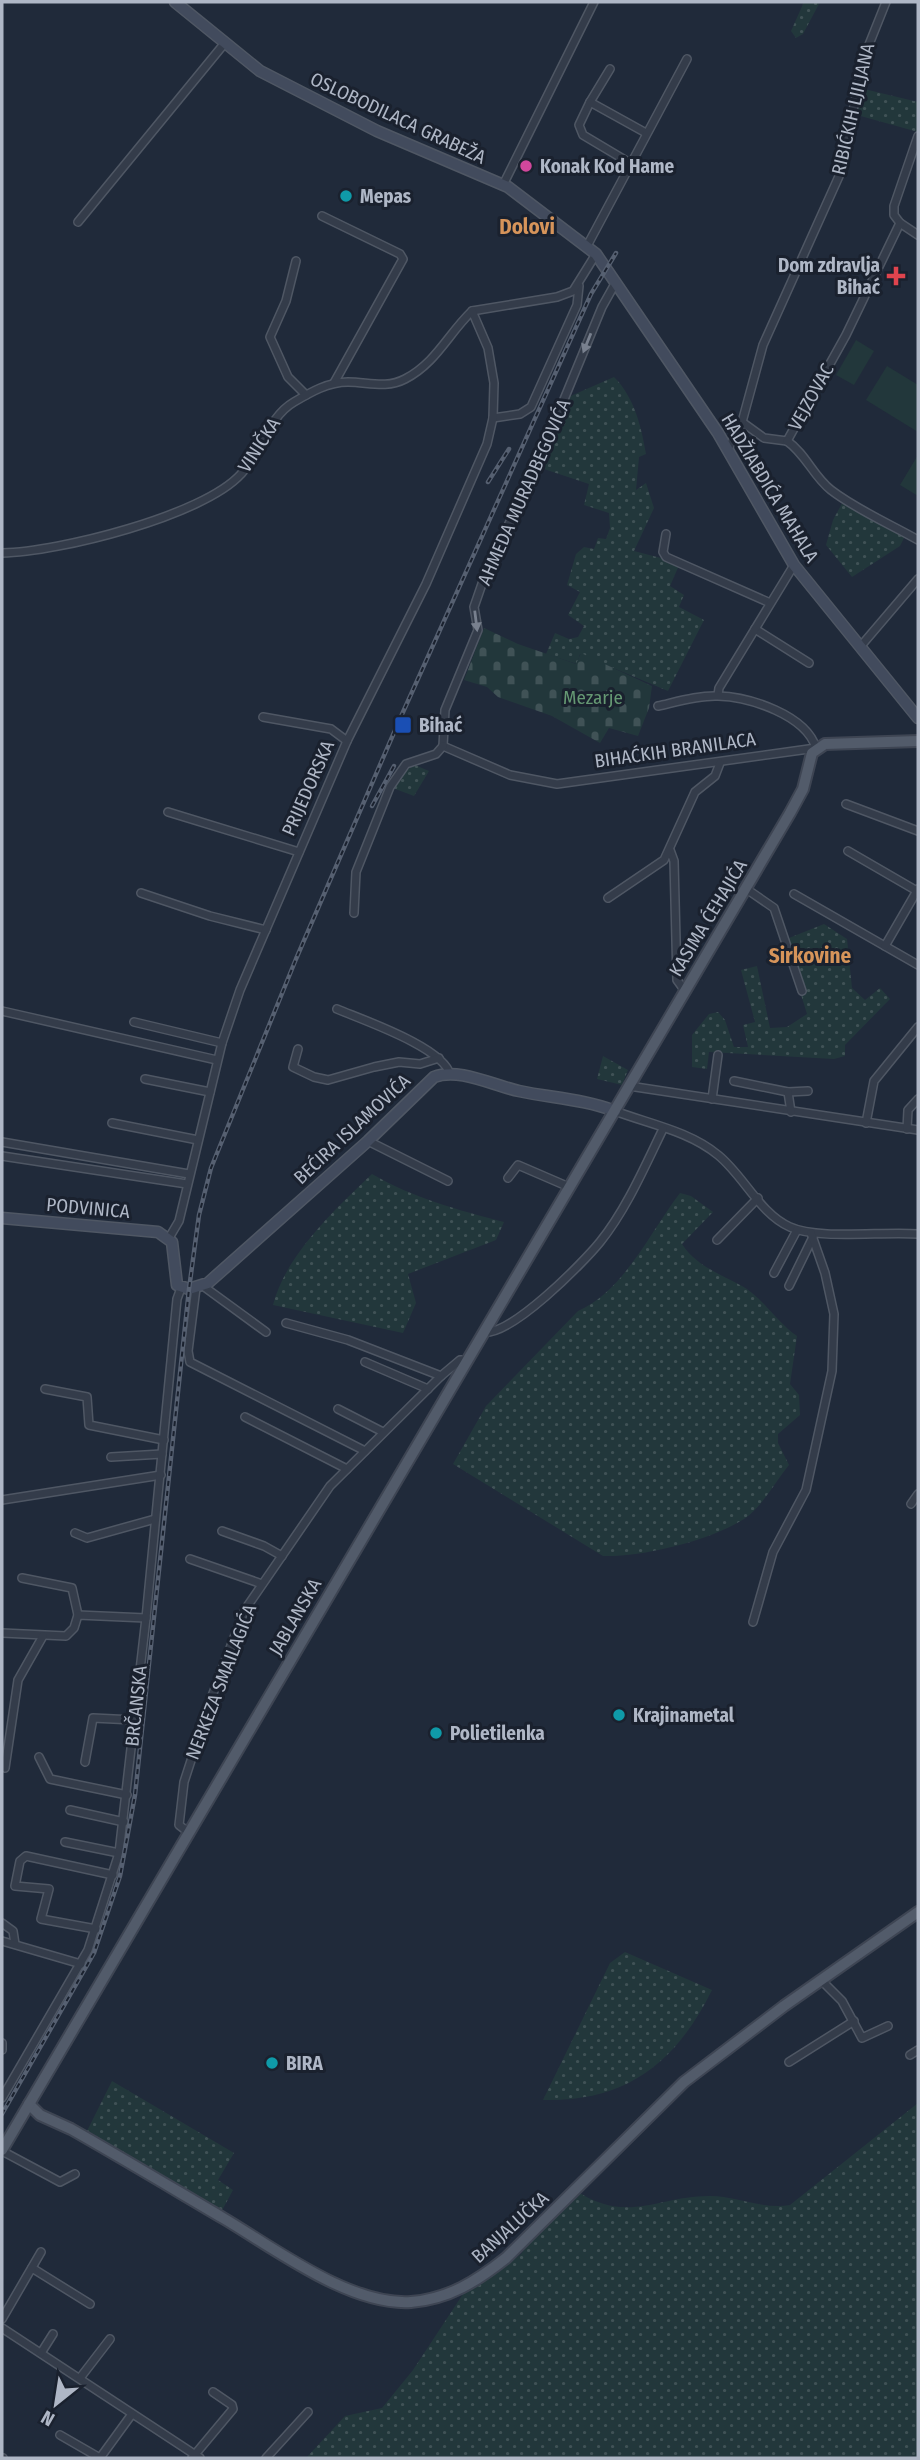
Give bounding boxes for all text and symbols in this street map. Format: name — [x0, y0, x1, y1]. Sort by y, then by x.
street label: RIBIĆKIH LJILJANA — [827, 41, 879, 177]
street label: OSLOBODILACA GRABEŽA — [307, 67, 489, 169]
place label: Konak Kod Hame — [540, 155, 674, 178]
marker: Konak Kod Hame — [518, 158, 534, 174]
place label: Mepas — [360, 185, 412, 208]
marker: Mepas — [338, 188, 354, 204]
district label: Dolovi — [499, 214, 555, 240]
place label: Dom zdravlja Bihać — [778, 254, 881, 299]
marker: Dom zdravlja Bihać — [886, 266, 906, 286]
one-way arrow — [582, 333, 593, 354]
street label: VEJZOVAC — [783, 359, 839, 434]
street label: AHMEDA MURADBEGOVIĆA — [473, 395, 575, 589]
street label: HADŽIABDIĆA MAHALA — [716, 409, 824, 567]
street label: VINIČKA — [233, 413, 285, 477]
one-way arrow — [470, 610, 481, 632]
park label: Mezarje — [563, 686, 623, 709]
place label: Bihać — [419, 714, 463, 737]
marker: Bihać — [393, 715, 413, 735]
street label: BIHAĆKIH BRANILACA — [593, 727, 757, 773]
street label: PRIJEDORSKA — [277, 737, 339, 839]
street label: KASIMA ĆEHAJIĆA — [664, 855, 752, 981]
district label: Sirkovine — [769, 943, 852, 969]
street label: BEĆIRA ISLAMOVIĆA — [289, 1069, 415, 1189]
street label: PODVINICA — [45, 1193, 131, 1223]
street label: JABLANSKA — [264, 1574, 326, 1660]
street label: NERKEZA SMAILAGIĆA — [181, 1601, 261, 1763]
street label: BRČANSKA — [120, 1664, 152, 1748]
place label: Krajinametal — [633, 1704, 735, 1727]
marker: Krajinametal — [611, 1707, 627, 1723]
place label: Polietilenka — [450, 1722, 545, 1745]
marker: Polietilenka — [428, 1725, 444, 1741]
place label: BIRA — [286, 2052, 323, 2075]
marker: BIRA — [264, 2055, 280, 2071]
street label: BANJALUČKA — [467, 2186, 553, 2268]
north arrow — [21, 2369, 91, 2439]
text: N — [37, 2405, 58, 2431]

